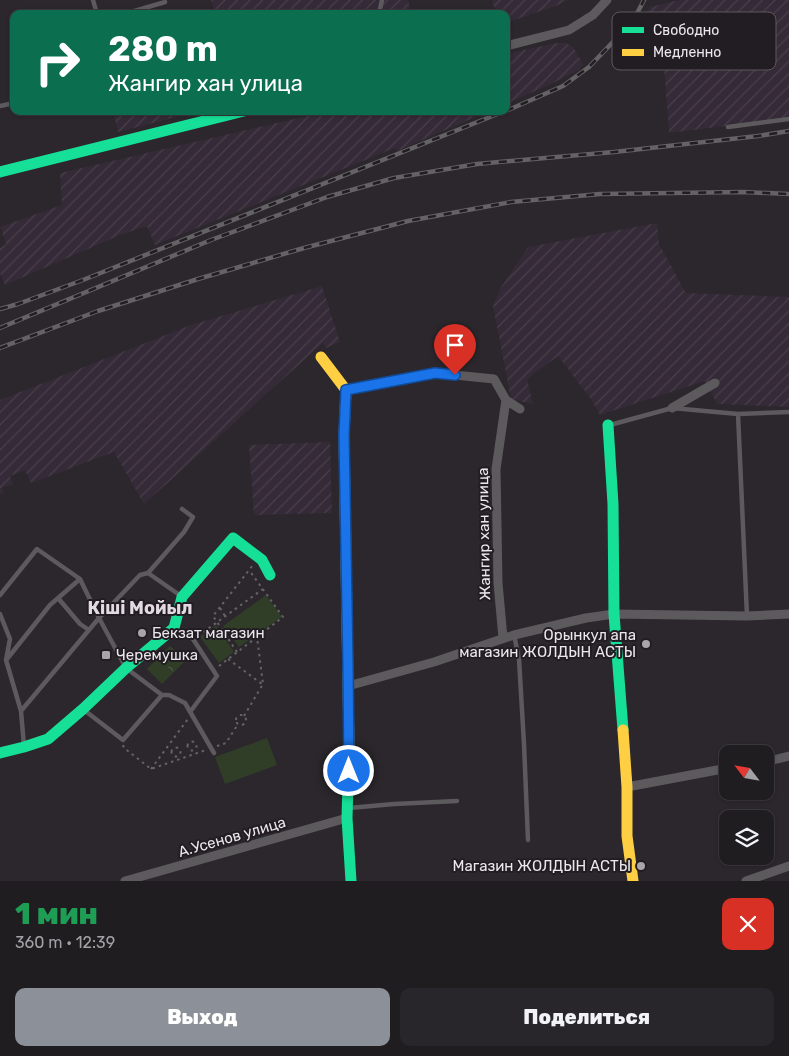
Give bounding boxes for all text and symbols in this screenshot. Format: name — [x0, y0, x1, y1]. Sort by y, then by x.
legend — [612, 12, 776, 70]
text: Свободно — [653, 22, 719, 39]
text: 280 m — [108, 28, 218, 70]
icon: right — [25, 30, 90, 95]
text: Медленно — [653, 44, 721, 61]
text: Жангир хан улица — [108, 70, 303, 97]
pin — [434, 324, 476, 375]
icon: arrive — [441, 331, 469, 359]
street label: Жангир хан улица — [474, 467, 494, 601]
district label: Кіші Мойыл — [87, 597, 193, 619]
place label: Бекзат магазин — [152, 624, 265, 642]
place label: Орынкул апа магазин ЖОЛДЫН АСТЫ — [459, 626, 636, 661]
marker: Бекзат магазин — [136, 627, 148, 639]
marker: Орынкул апа магазин ЖОЛДЫН АСТЫ — [640, 638, 652, 650]
place label: Черемушка — [116, 646, 198, 664]
marker: Черемушка — [100, 649, 112, 661]
position arrow — [322, 744, 374, 796]
north arrow — [719, 745, 774, 800]
map controls — [719, 745, 774, 865]
button: layers — [719, 810, 774, 865]
street label: А.Усенов улица — [176, 813, 288, 861]
place label: Магазин ЖОЛДЫН АСТЫ — [453, 857, 631, 875]
marker: Магазин ЖОЛДЫН АСТЫ — [635, 860, 647, 872]
text: 1 мин — [15, 896, 98, 932]
button: close — [722, 898, 774, 950]
text: 360 m · 12:39 — [15, 933, 115, 952]
button: Выход — [15, 988, 390, 1046]
button: Поделиться — [400, 988, 774, 1046]

